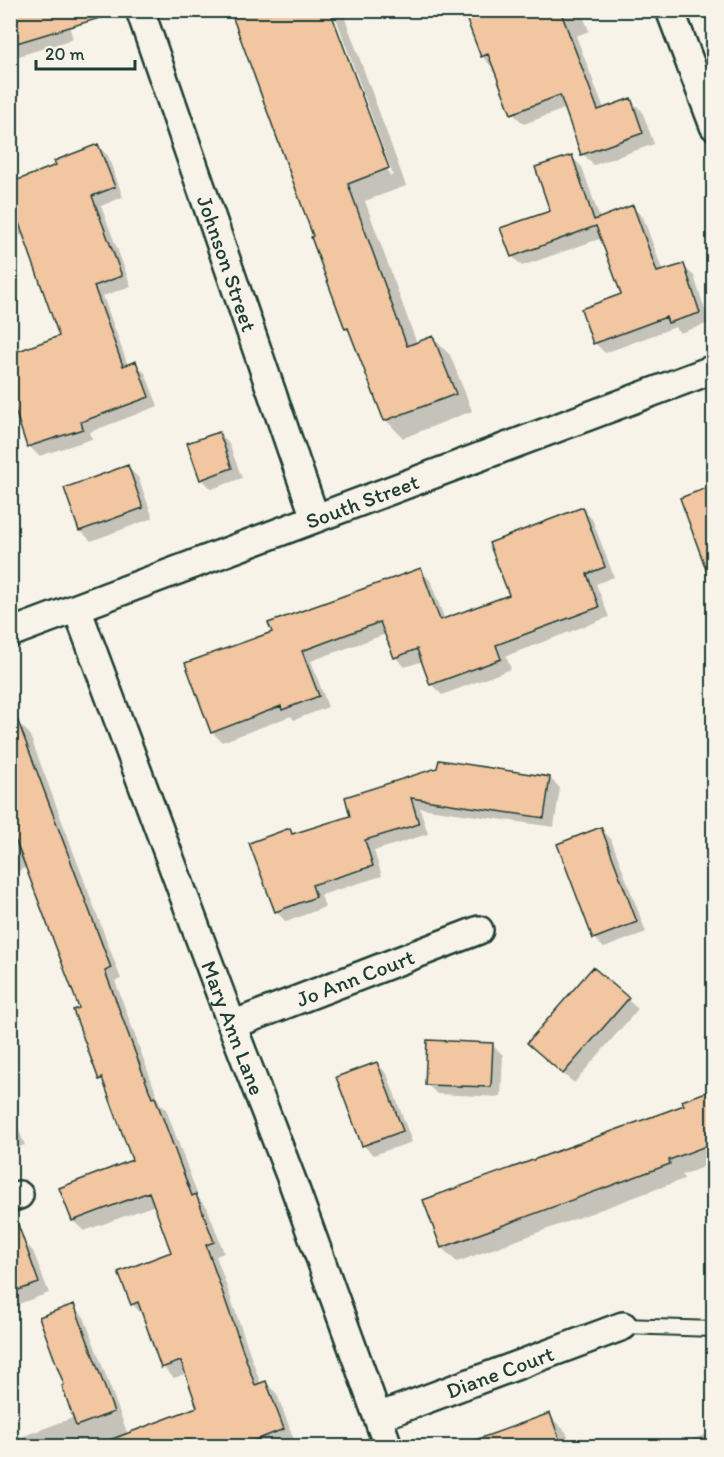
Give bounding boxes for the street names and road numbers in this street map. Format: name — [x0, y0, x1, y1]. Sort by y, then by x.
street label: Johnson Street — [191, 192, 263, 335]
street label: South Street — [302, 467, 422, 534]
street label: Jo Ann Court — [292, 943, 418, 1013]
street label: Mary Ann Lane — [196, 957, 271, 1099]
street label: Diane Court — [442, 1339, 558, 1404]

